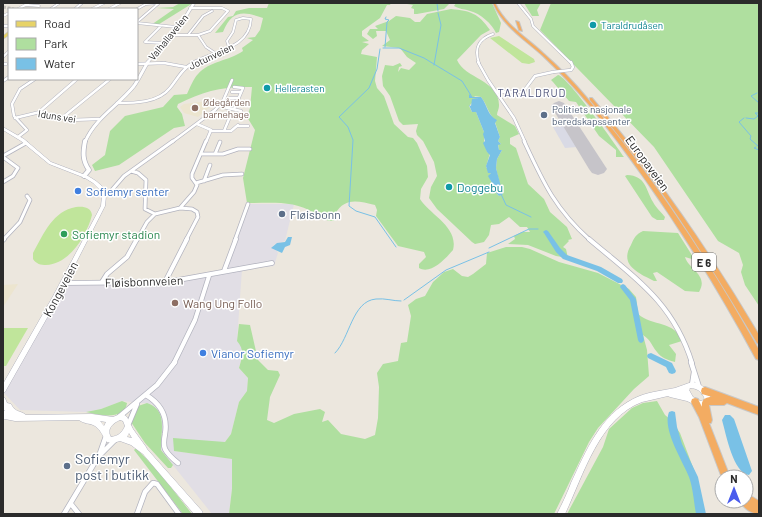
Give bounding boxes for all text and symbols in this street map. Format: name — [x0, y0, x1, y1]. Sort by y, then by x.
legend — [8, 8, 138, 80]
street label: Valhallaveien — [146, 11, 190, 63]
text: Road — [44, 16, 71, 30]
place label: Taraldrudåsen — [601, 19, 663, 31]
marker: Taraldrudåsen — [588, 20, 598, 30]
text: Park — [44, 36, 68, 50]
street label: Jotunveien — [186, 40, 236, 72]
text: Water — [44, 56, 76, 70]
place label: Hellerasten — [275, 82, 325, 94]
marker: Hellerasten — [262, 83, 272, 93]
district label: TARALDRUD — [498, 86, 566, 99]
place label: Ødegården barnehage — [203, 96, 250, 120]
marker: Ødegården barnehage — [190, 103, 200, 113]
place label: Politiets nasjonale beredskapssenter — [552, 103, 631, 127]
street label: Iduns vei — [37, 107, 77, 125]
marker: Politiets nasjonale beredskapssenter — [539, 110, 549, 120]
street label: Europaveien — [623, 133, 673, 193]
place label: Doggebu — [457, 180, 503, 194]
marker: Doggebu — [444, 182, 454, 192]
place label: Sofiemyr senter — [86, 184, 170, 198]
marker: Sofiemyr senter — [73, 186, 83, 196]
place label: Fløisbonn — [290, 207, 341, 221]
marker: Fløisbonn — [277, 209, 287, 219]
place label: Sofiemyr stadion — [72, 227, 160, 241]
marker: Sofiemyr stadion — [59, 229, 69, 239]
road number: E 6 — [692, 253, 716, 271]
street label: Kongeveien — [40, 259, 80, 319]
street label: Fløisbonnveien — [105, 273, 183, 289]
place label: Wang Ung Follo — [183, 296, 262, 310]
marker: Wang Ung Follo — [170, 298, 180, 308]
place label: Vianor Sofiemyr — [211, 346, 295, 360]
marker: Vianor Sofiemyr — [198, 348, 208, 358]
place label: Sofiemyr post i butikk — [75, 450, 149, 483]
marker: Sofiemyr post i butikk — [62, 461, 72, 471]
north arrow — [714, 469, 754, 509]
text: N — [730, 472, 738, 485]

